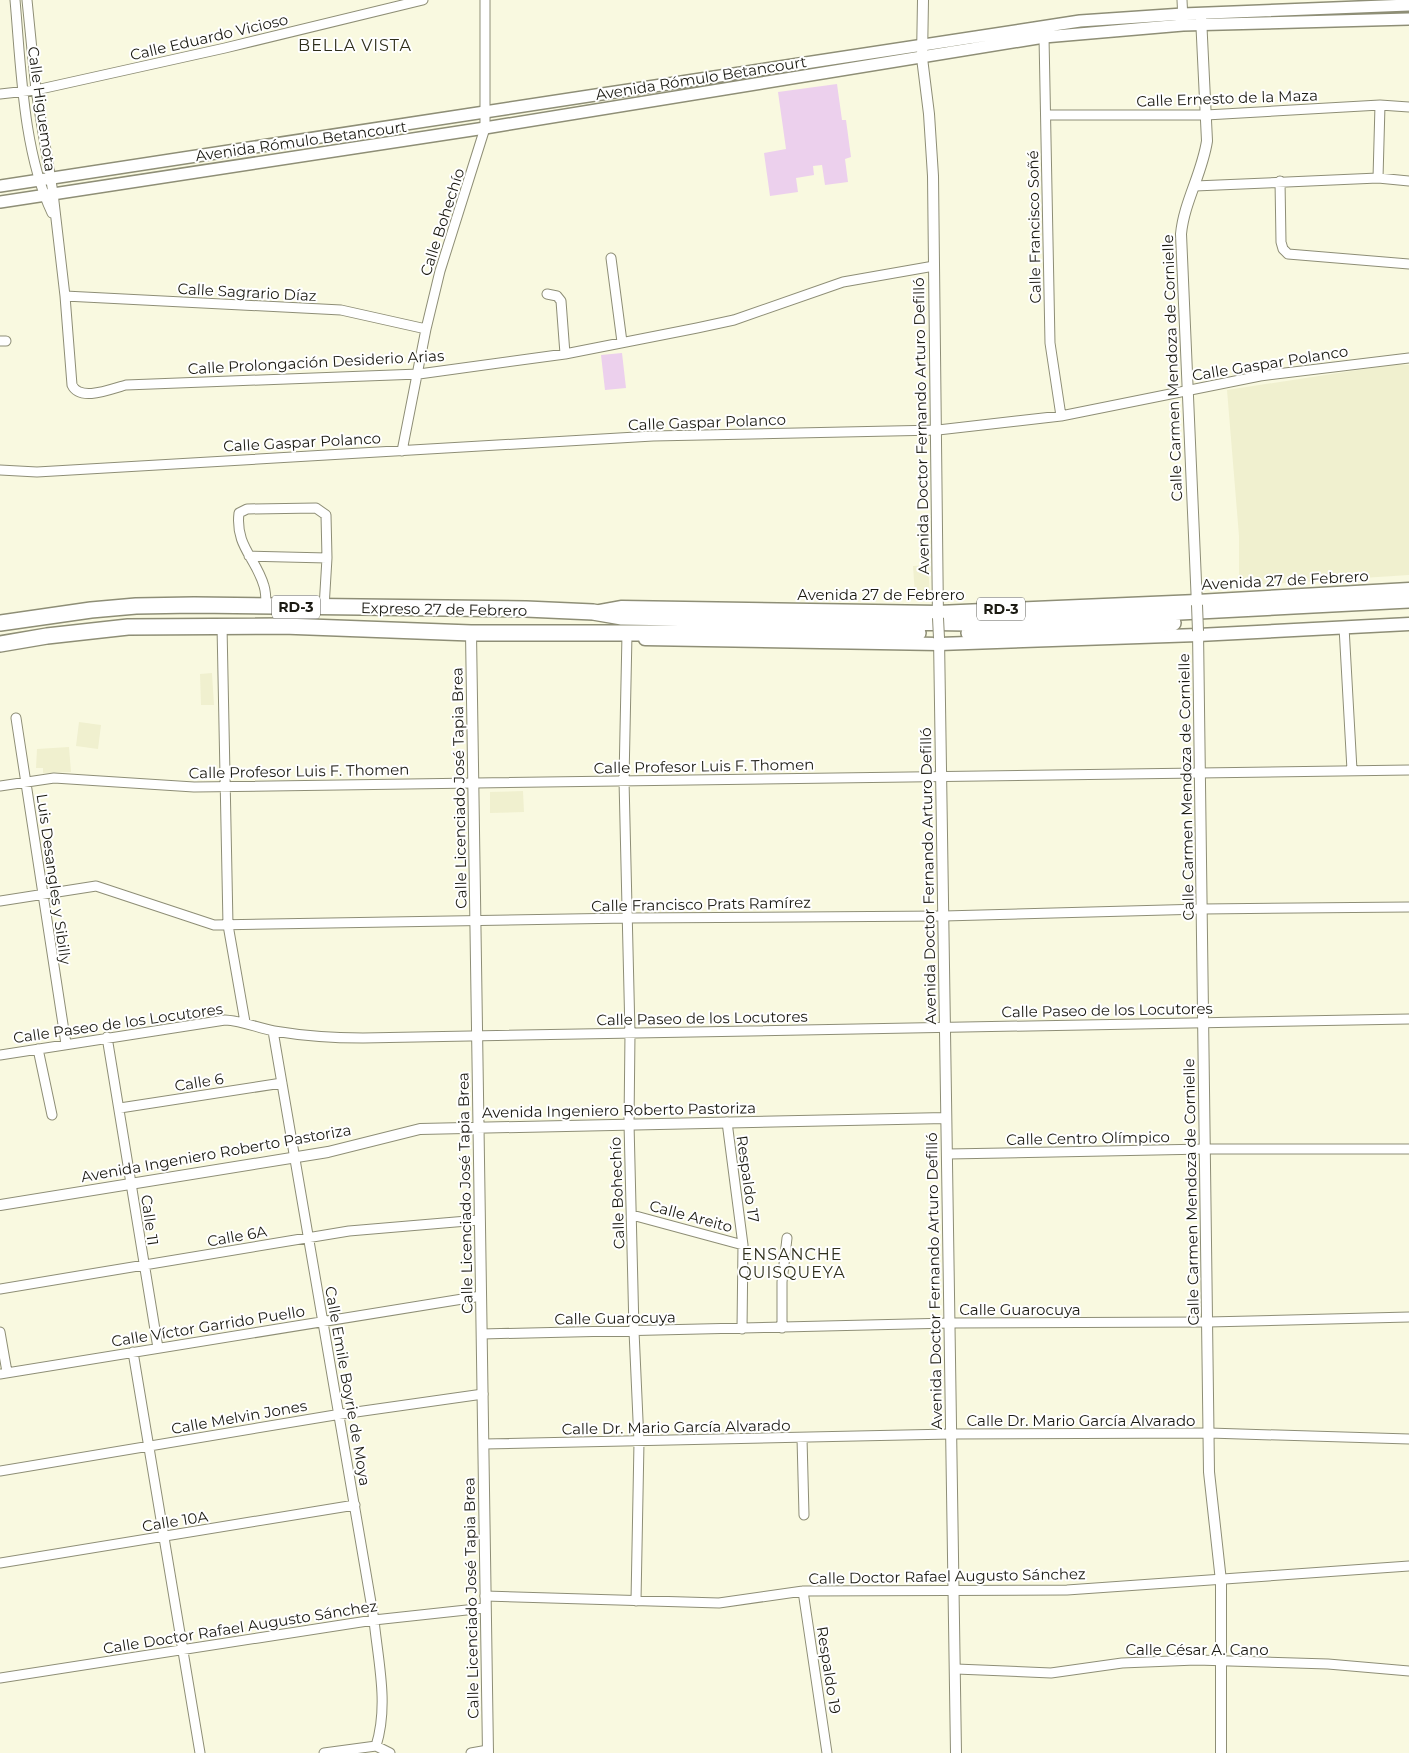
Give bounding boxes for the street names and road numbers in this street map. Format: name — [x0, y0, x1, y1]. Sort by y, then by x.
street label: Calle Eduardo Vicioso — [128, 10, 290, 64]
street label: Calle Higuemota — [24, 45, 60, 173]
street label: Avenida Rómulo Betancourt — [594, 52, 808, 104]
street label: Calle Ernesto de la Maza — [1136, 85, 1318, 111]
street label: Avenida Rómulo Betancourt — [194, 117, 408, 165]
street label: Calle Francisco Soñé — [1023, 150, 1045, 304]
street label: Calle Bohechío — [416, 166, 468, 278]
street label: Calle Carmen Mendoza de Cornielle — [1158, 234, 1186, 502]
street label: Avenida Doctor Fernando Arturo Defilló — [909, 277, 933, 575]
street label: Calle Sagrario Díaz — [177, 279, 317, 305]
street label: Calle Gaspar Polanco — [1191, 341, 1349, 385]
street label: Calle Prolongación Desiderio Arias — [187, 346, 445, 378]
street label: Calle Gaspar Polanco — [628, 410, 786, 434]
street label: Calle Gaspar Polanco — [223, 428, 381, 456]
street label: Avenida 27 de Febrero — [1201, 566, 1369, 594]
street label: Avenida 27 de Febrero — [797, 585, 965, 604]
road number: RD-3 — [272, 596, 320, 618]
street label: Expreso 27 de Febrero — [361, 598, 527, 620]
road number: RD-3 — [977, 598, 1025, 620]
street label: Calle Carmen Mendoza de Cornielle — [1174, 653, 1198, 921]
street label: Calle Licenciado José Tapia Brea — [447, 667, 471, 909]
street label: Avenida Doctor Fernando Arturo Defilló — [916, 727, 940, 1025]
street label: Calle Profesor Luis F. Thomen — [594, 755, 814, 777]
street label: Calle Profesor Luis F. Thomen — [189, 760, 409, 782]
street label: Luis Desangles y Sibilly — [33, 792, 76, 966]
street label: Calle Francisco Prats Ramírez — [591, 893, 811, 915]
street label: Calle Paseo de los Locutores — [12, 999, 224, 1047]
street label: Calle Paseo de los Locutores — [1001, 999, 1213, 1021]
street label: Calle Paseo de los Locutores — [596, 1007, 808, 1029]
street label: Calle Carmen Mendoza de Cornielle — [1179, 1058, 1203, 1326]
street label: Calle 6 — [173, 1069, 225, 1095]
street label: Calle Licenciado José Tapia Brea — [453, 1072, 477, 1314]
street label: Avenida Ingeniero Roberto Pastoriza — [482, 1098, 756, 1122]
street label: Avenida Ingeniero Roberto Pastoriza — [79, 1120, 353, 1186]
street label: Calle Centro Olímpico — [1006, 1127, 1170, 1149]
street label: Avenida Doctor Fernando Arturo Defilló — [922, 1132, 946, 1430]
street label: Respaldo 17 — [732, 1134, 764, 1224]
street label: Calle Bohechío — [606, 1137, 628, 1249]
street label: Calle 11 — [137, 1193, 163, 1247]
street label: Calle Areito — [647, 1196, 735, 1236]
street label: Calle 6A — [206, 1221, 269, 1251]
street label: Calle Emile Boyrie de Moya — [321, 1285, 375, 1487]
street label: Calle Guarocuya — [959, 1300, 1081, 1319]
street label: Calle Víctor Garrido Puello — [110, 1301, 306, 1351]
street label: Calle Guarocuya — [554, 1307, 676, 1329]
street label: Calle Melvin Jones — [170, 1396, 308, 1438]
street label: Calle Dr. Mario García Alvarado — [967, 1411, 1195, 1430]
street label: Calle Dr. Mario García Alvarado — [561, 1416, 791, 1438]
street label: Calle Licenciado José Tapia Brea — [459, 1477, 483, 1719]
street label: Calle 10A — [141, 1506, 210, 1536]
street label: Calle Doctor Rafael Augusto Sánchez — [808, 1564, 1086, 1588]
street label: Calle Doctor Rafael Augusto Sánchez — [102, 1596, 379, 1658]
street label: Respaldo 19 — [813, 1625, 845, 1715]
street label: Calle César A. Cano — [1125, 1640, 1269, 1659]

